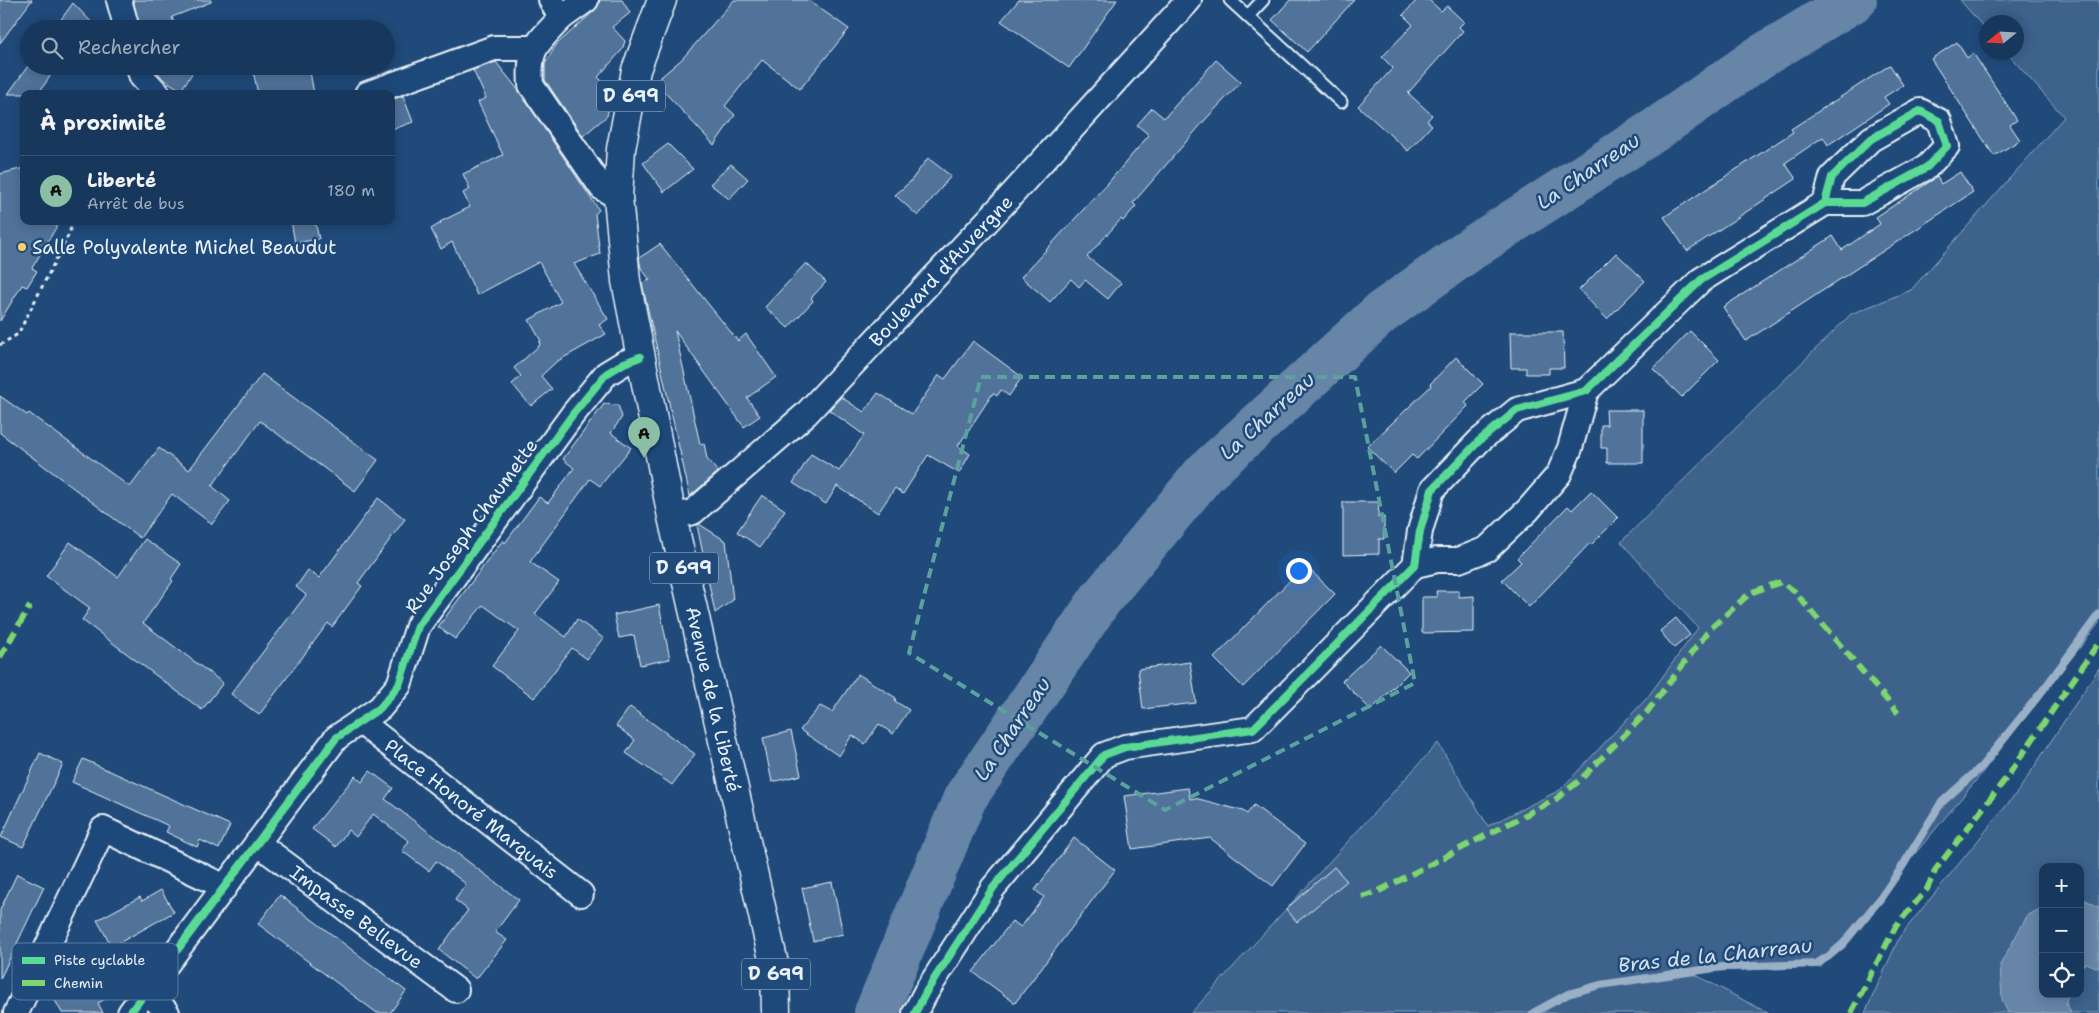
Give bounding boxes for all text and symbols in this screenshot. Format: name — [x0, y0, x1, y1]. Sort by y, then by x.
north arrow — [1979, 15, 2024, 60]
search box — [20, 20, 395, 75]
icon: search — [38, 34, 66, 62]
text: Rechercher — [78, 35, 181, 60]
road number: D 699 — [597, 80, 665, 112]
text: À proximité — [40, 109, 166, 137]
water label: La Charreau — [1531, 127, 1645, 215]
text: Liberté — [87, 168, 156, 193]
text: A — [50, 180, 62, 201]
text: 180 m — [327, 180, 375, 201]
street label: Boulevard d'Auvergne — [864, 190, 1019, 352]
text: Arrêt de bus — [87, 193, 185, 214]
place label: Salle Polyvalente Michel Beaudut — [32, 235, 337, 260]
marker: Salle Polyvalente Michel Beaudut — [16, 241, 28, 253]
water label: La Charreau — [1214, 366, 1320, 466]
pin: A — [628, 417, 660, 458]
street label: Rue Joseph Chaumette — [399, 434, 543, 619]
road number: D 699 — [650, 552, 718, 584]
your location — [1286, 558, 1312, 584]
street label: Avenue de la Liberté — [680, 604, 747, 795]
water label: La Charreau — [968, 672, 1056, 786]
street label: Place Honoré Marquais — [379, 733, 563, 885]
street label: Impasse Bellevue — [285, 860, 428, 975]
map controls — [2039, 863, 2084, 998]
button: + — [2039, 863, 2084, 908]
button: − — [2039, 908, 2084, 953]
water label: Bras de la Charreau — [1617, 932, 1813, 978]
legend — [12, 943, 178, 1000]
text: Piste cyclable — [54, 951, 145, 969]
button: locate — [2039, 953, 2084, 998]
road number: D 699 — [742, 959, 810, 990]
text: Chemin — [54, 974, 103, 992]

